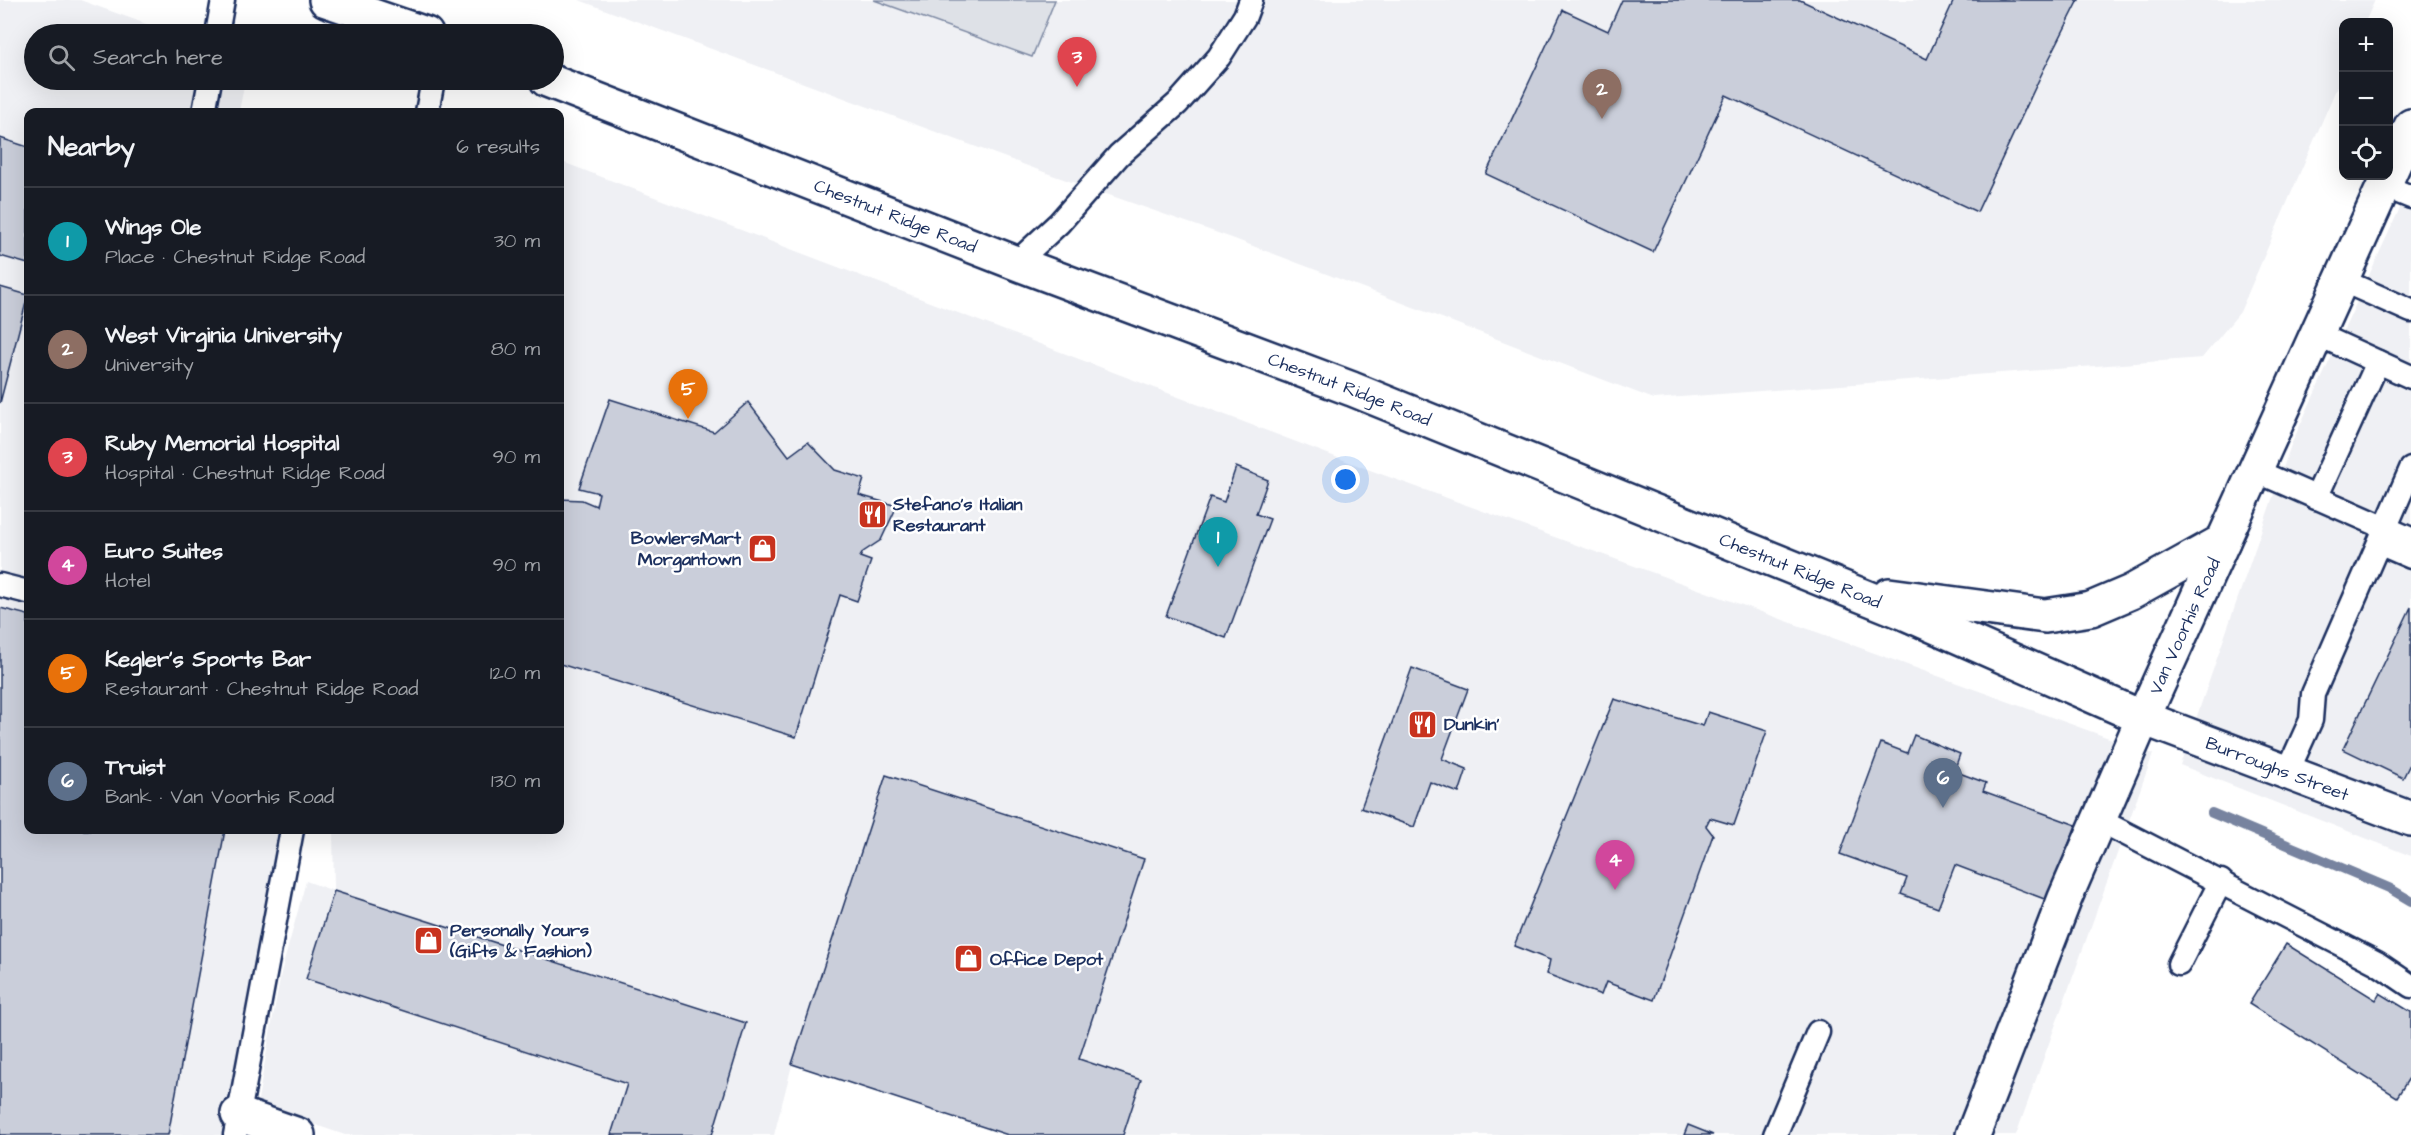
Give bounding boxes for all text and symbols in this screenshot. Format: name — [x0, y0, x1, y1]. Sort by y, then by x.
map controls — [2339, 18, 2393, 180]
button: + — [2339, 18, 2393, 72]
search box — [24, 24, 564, 90]
pin: 3 — [1058, 38, 1096, 87]
icon: search — [45, 41, 78, 74]
text: Search here — [93, 42, 223, 73]
pin: 2 — [1582, 70, 1622, 119]
button: − — [2339, 72, 2393, 126]
button: locate — [2339, 126, 2393, 180]
text: Nearby — [48, 129, 135, 165]
text: 6 results — [456, 133, 540, 161]
street label: Chestnut Ridge Road — [810, 173, 980, 259]
text: Wings Ole — [105, 212, 201, 243]
text: 1 — [66, 227, 69, 255]
text: 30 m — [494, 227, 540, 255]
text: Place · Chestnut Ridge Road — [105, 243, 365, 271]
text: West Virginia University — [105, 320, 342, 351]
text: 2 — [62, 335, 73, 363]
text: 80 m — [491, 335, 540, 363]
street label: Chestnut Ridge Road — [1264, 347, 1434, 433]
text: University — [105, 351, 194, 379]
pin: 5 — [668, 370, 708, 419]
text: Ruby Memorial Hospital — [105, 428, 339, 459]
text: 3 — [62, 443, 73, 471]
text: 90 m — [492, 443, 540, 471]
text: Hospital · Chestnut Ridge Road — [105, 459, 385, 487]
your location — [1331, 465, 1360, 494]
place label: Stefano's Italian Restaurant — [892, 492, 1023, 538]
restaurant icon: Stefano's Italian Restaurant — [856, 498, 888, 530]
pin: 1 — [1198, 518, 1238, 567]
place label: BowlersMart Morgantown — [631, 526, 742, 573]
street label: Chestnut Ridge Road — [1715, 527, 1885, 615]
shop icon: BowlersMart Morgantown — [746, 532, 778, 564]
text: Euro Suites — [105, 536, 223, 567]
text: 4 — [61, 551, 74, 579]
text: 90 m — [492, 551, 540, 579]
street label: Van Voorhis Road — [2143, 554, 2227, 699]
text: Hotel — [105, 567, 150, 595]
text: Kegler's Sports Bar — [105, 644, 311, 675]
text: 5 — [60, 659, 75, 687]
text: 120 m — [490, 659, 540, 687]
text: Restaurant · Chestnut Ridge Road — [105, 675, 419, 703]
restaurant icon: Dunkin' — [1407, 708, 1439, 740]
place label: Dunkin' — [1444, 712, 1500, 737]
street label: Burroughs Street — [2202, 731, 2353, 808]
text: Truist — [105, 752, 165, 783]
pin: 6 — [1924, 758, 1962, 808]
text: 6 — [61, 767, 74, 795]
text: 130 m — [491, 767, 540, 795]
text: Bank · Van Voorhis Road — [105, 783, 334, 811]
pin: 4 — [1596, 840, 1634, 890]
place label: Personally Yours (Gifts & Fashion) — [449, 918, 592, 964]
shop icon: Personally Yours (Gifts & Fashion) — [413, 924, 445, 956]
shop icon: Office Depot — [953, 943, 985, 975]
place label: Office Depot — [990, 947, 1104, 972]

